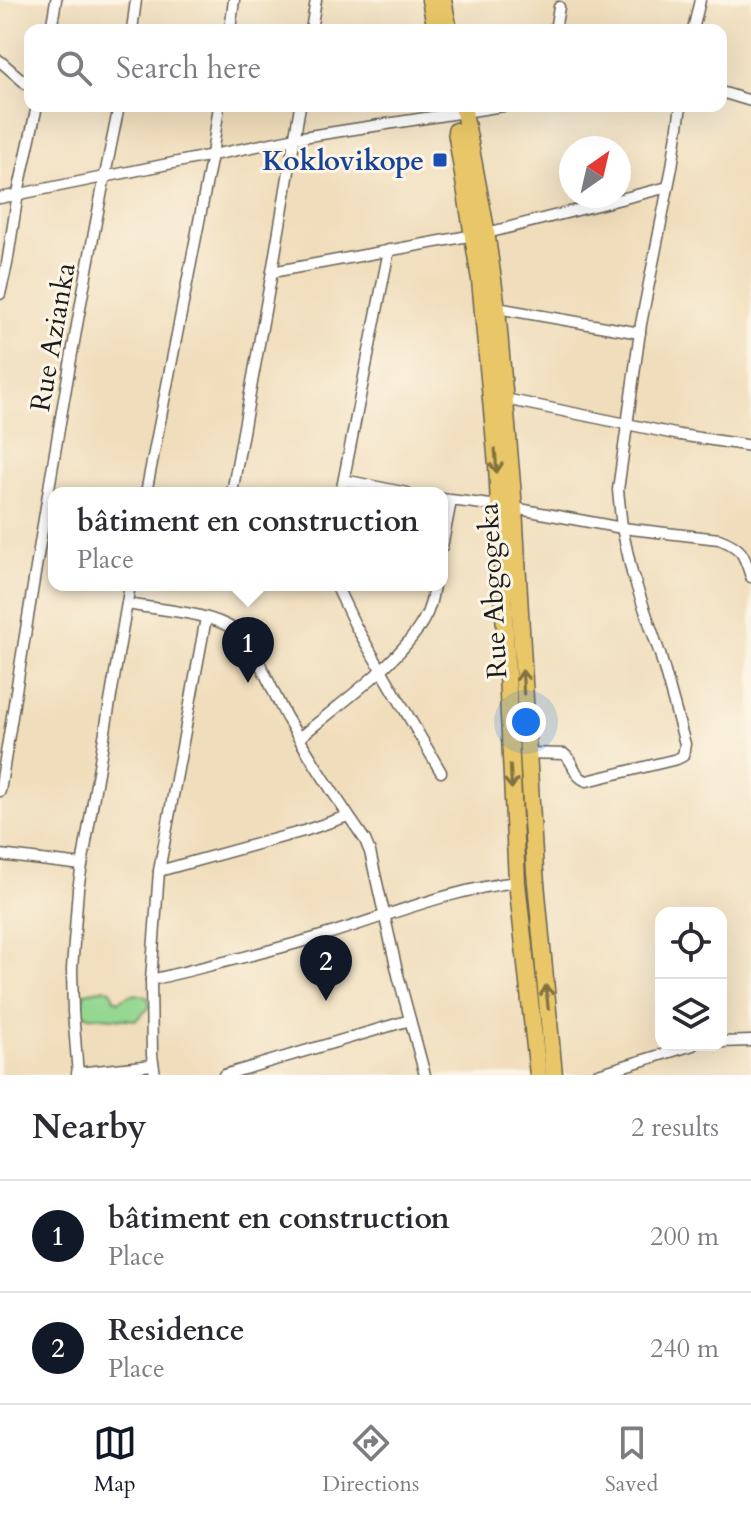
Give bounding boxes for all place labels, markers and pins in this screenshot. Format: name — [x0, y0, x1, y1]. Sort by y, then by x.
place label: Koklovikope — [262, 142, 424, 180]
marker: Koklovikope — [431, 151, 449, 169]
pin: 1 — [222, 617, 274, 683]
pin: 2 — [300, 935, 352, 1001]

